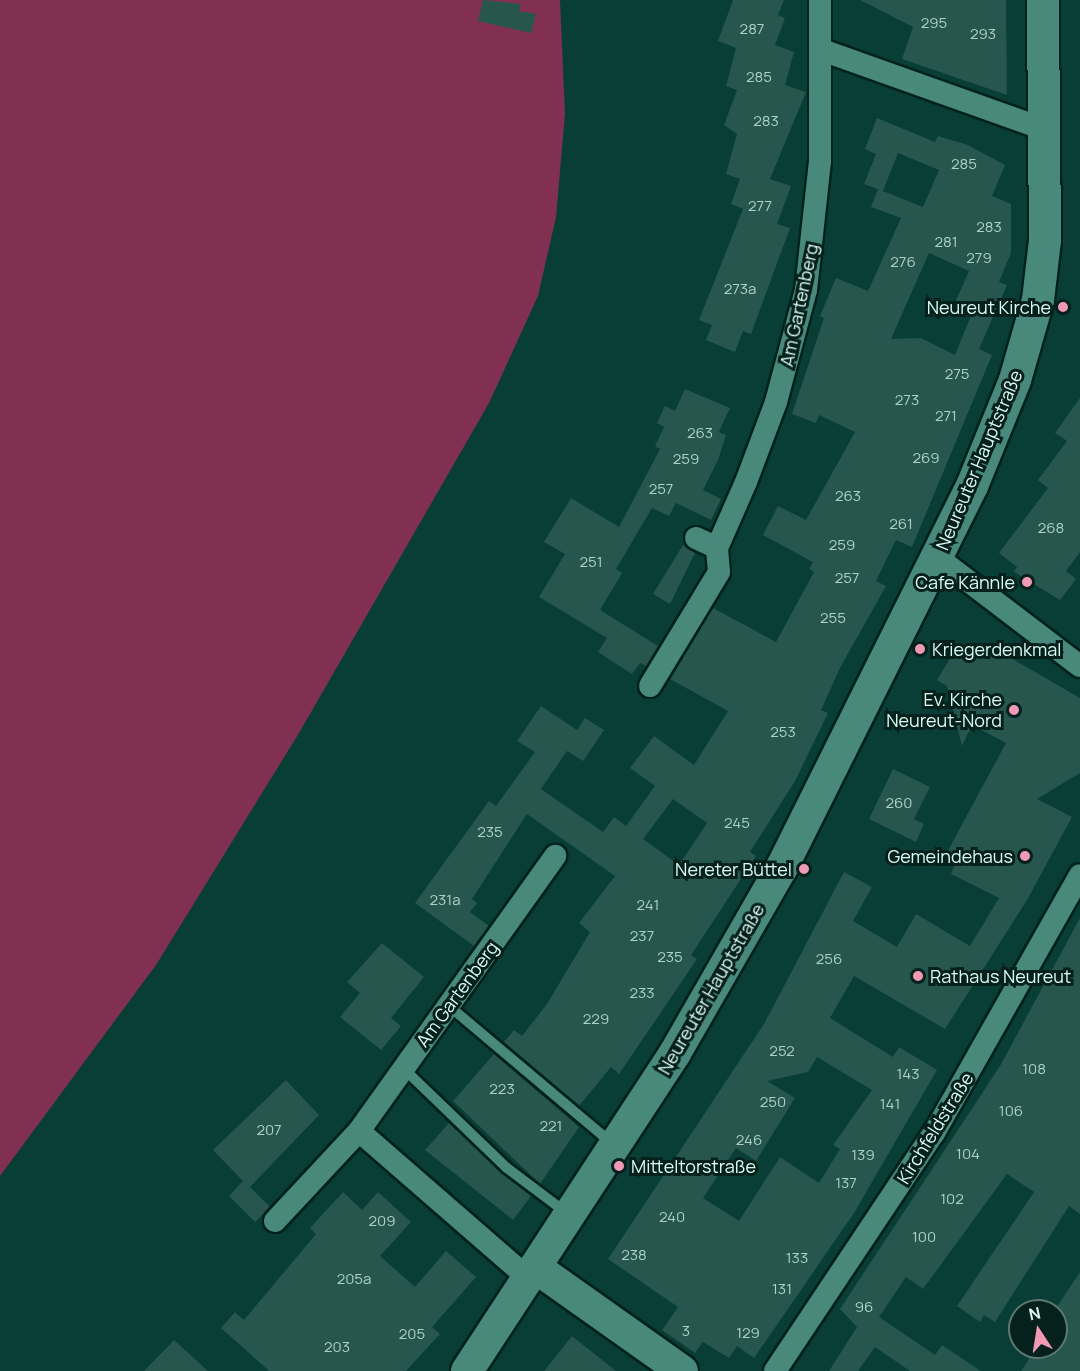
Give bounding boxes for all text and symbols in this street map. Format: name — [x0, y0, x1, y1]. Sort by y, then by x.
house number: 295 — [921, 14, 947, 32]
house number: 287 — [740, 20, 764, 38]
house number: 293 — [970, 25, 996, 43]
house number: 285 — [746, 68, 772, 86]
house number: 283 — [753, 112, 779, 130]
house number: 285 — [951, 155, 977, 173]
house number: 277 — [748, 197, 772, 215]
house number: 283 — [976, 218, 1002, 236]
house number: 281 — [934, 233, 958, 251]
street label: Am Gartenberg — [775, 242, 823, 368]
house number: 279 — [966, 249, 992, 267]
house number: 276 — [890, 253, 916, 271]
house number: 273a — [724, 280, 756, 298]
place label: Neureut Kirche — [927, 296, 1051, 318]
marker: Neureut Kirche — [1056, 300, 1070, 314]
house number: 275 — [945, 365, 969, 383]
street label: Neureuter Hauptstraße — [931, 367, 1027, 553]
house number: 273 — [895, 391, 919, 409]
house number: 271 — [935, 407, 957, 425]
house number: 263 — [687, 424, 713, 442]
house number: 269 — [912, 449, 940, 467]
house number: 259 — [673, 450, 699, 468]
house number: 257 — [649, 480, 673, 498]
house number: 263 — [835, 487, 861, 505]
house number: 261 — [889, 515, 913, 533]
house number: 268 — [1038, 519, 1064, 537]
house number: 259 — [829, 536, 855, 554]
house number: 251 — [579, 553, 603, 571]
house number: 257 — [835, 569, 859, 587]
place label: Cafe Kännle — [915, 571, 1015, 593]
marker: Cafe Kännle — [1020, 575, 1034, 589]
house number: 255 — [820, 609, 846, 627]
place label: Kriegerdenkmal — [932, 638, 1061, 660]
marker: Kriegerdenkmal — [913, 642, 927, 656]
place label: Ev. Kirche Neureut-Nord — [886, 689, 1002, 732]
marker: Ev. Kirche Neureut-Nord — [1007, 703, 1021, 717]
house number: 253 — [770, 723, 796, 741]
house number: 260 — [885, 794, 913, 812]
house number: 245 — [724, 814, 750, 832]
house number: 235 — [477, 823, 503, 841]
place label: Gemeindehaus — [887, 845, 1013, 867]
marker: Gemeindehaus — [1018, 849, 1032, 863]
place label: Nereter Büttel — [675, 858, 792, 880]
marker: Nereter Büttel — [797, 862, 811, 876]
house number: 231a — [429, 891, 461, 909]
house number: 241 — [637, 896, 659, 914]
street label: Neureuter Hauptstraße — [653, 900, 769, 1078]
house number: 237 — [630, 927, 654, 945]
street label: Am Gartenberg — [411, 937, 503, 1051]
house number: 235 — [657, 948, 683, 966]
house number: 256 — [816, 950, 842, 968]
place label: Rathaus Neureut — [930, 965, 1071, 987]
marker: Rathaus Neureut — [911, 969, 925, 983]
house number: 233 — [629, 984, 655, 1002]
house number: 229 — [583, 1010, 609, 1028]
house number: 252 — [769, 1042, 795, 1060]
house number: 108 — [1022, 1060, 1046, 1078]
house number: 143 — [897, 1065, 919, 1083]
street label: Kirchfeldstraße — [892, 1068, 978, 1188]
house number: 223 — [489, 1080, 515, 1098]
house number: 250 — [760, 1093, 786, 1111]
house number: 141 — [880, 1095, 900, 1113]
house number: 106 — [999, 1102, 1023, 1120]
house number: 221 — [540, 1117, 562, 1135]
house number: 207 — [256, 1121, 282, 1139]
house number: 246 — [736, 1131, 762, 1149]
house number: 104 — [956, 1145, 980, 1163]
house number: 139 — [851, 1146, 875, 1164]
place label: Mitteltorstraße — [631, 1155, 756, 1177]
marker: Mitteltorstraße — [612, 1159, 626, 1173]
house number: 137 — [835, 1174, 857, 1192]
house number: 102 — [940, 1190, 964, 1208]
house number: 240 — [659, 1208, 685, 1226]
house number: 209 — [368, 1212, 396, 1230]
house number: 100 — [912, 1228, 936, 1246]
house number: 238 — [621, 1246, 647, 1264]
house number: 133 — [786, 1249, 808, 1267]
house number: 205a — [337, 1270, 371, 1288]
house number: 131 — [772, 1280, 792, 1298]
house number: 96 — [855, 1298, 873, 1316]
north arrow — [1008, 1299, 1068, 1359]
text: N — [1027, 1301, 1043, 1325]
house number: 3 — [682, 1322, 690, 1340]
house number: 129 — [736, 1324, 760, 1342]
house number: 205 — [399, 1325, 425, 1343]
house number: 203 — [324, 1338, 350, 1356]

